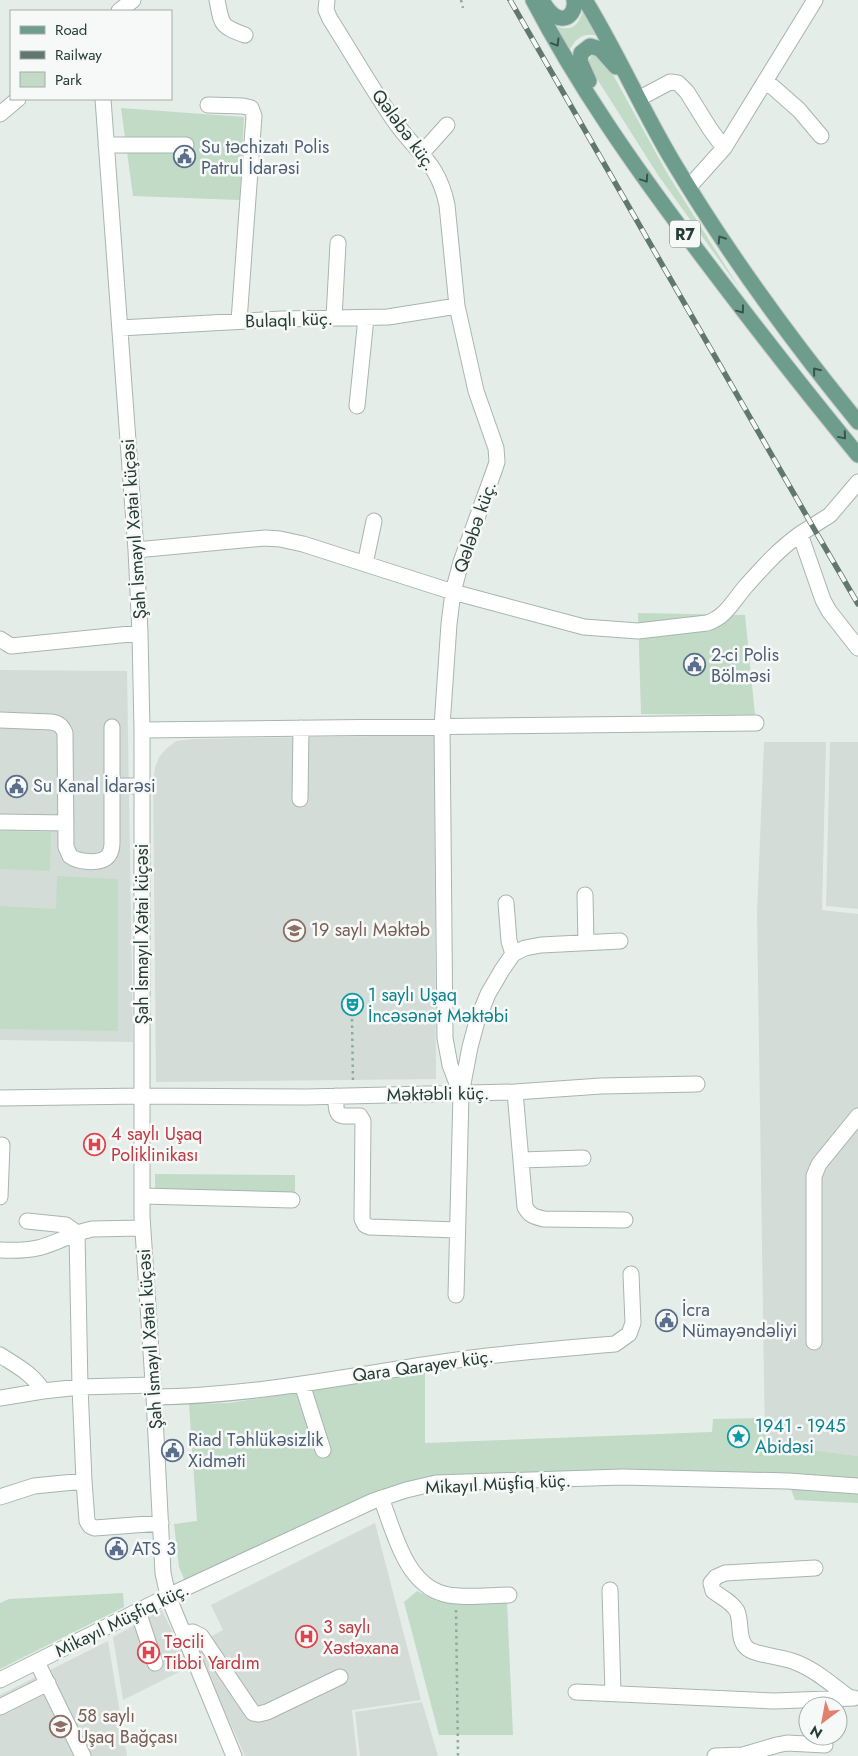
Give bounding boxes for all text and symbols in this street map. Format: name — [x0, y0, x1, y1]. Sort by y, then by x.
legend — [10, 10, 172, 100]
text: Road — [55, 19, 87, 41]
one-way arrow — [549, 37, 559, 46]
text: Railway — [55, 44, 102, 66]
text: Park — [55, 69, 82, 91]
street label: Qələbə küç. — [365, 84, 443, 176]
place label: Su təchizatı Polis Patrul İdarəsi — [201, 134, 329, 181]
public building icon: Su təchizatı Polis Patrul İdarəsi — [173, 145, 197, 169]
one-way arrow — [638, 174, 648, 183]
road number: R7 — [670, 220, 700, 248]
one-way arrow — [718, 235, 728, 244]
one-way arrow — [735, 304, 744, 314]
street label: Bulaqlı küç. — [244, 305, 334, 335]
one-way arrow — [814, 368, 822, 377]
one-way arrow — [837, 431, 846, 440]
street label: Şah İsmayıl Xətai küçəsi — [115, 438, 153, 620]
street label: Qələbə küç. — [447, 478, 503, 576]
place label: 2-ci Polis Bölməsi — [711, 642, 779, 689]
public building icon: 2-ci Polis Bölməsi — [683, 653, 707, 677]
place label: Su Kanal İdarəsi — [33, 773, 156, 799]
public building icon: Su Kanal İdarəsi — [5, 774, 29, 798]
street label: Şah İsmayıl Xətai küçəsi — [129, 844, 155, 1024]
place label: 19 saylı Məktəb — [311, 917, 430, 943]
school or university icon: 19 saylı Məktəb — [283, 918, 307, 942]
place label: 1 saylı Uşaq İncəsənət Məktəbi — [368, 982, 509, 1029]
theatre icon: 1 saylı Uşaq İncəsənət Məktəbi — [340, 993, 364, 1017]
street label: Məktəbli küç. — [386, 1080, 490, 1108]
place label: 4 saylı Uşaq Poliklinikası — [111, 1121, 202, 1168]
hospital icon: 4 saylı Uşaq Poliklinikası — [83, 1132, 107, 1156]
street label: Şah İsmayıl Xətai küçəsi — [131, 1248, 169, 1430]
place label: İcra Nümayəndəliyi — [682, 1297, 797, 1344]
public building icon: İcra Nümayəndəliyi — [654, 1308, 678, 1332]
street label: Qara Qarayev küç. — [351, 1343, 495, 1389]
place label: 1941 - 1945 Abidəsi — [755, 1413, 846, 1460]
place icon: 1941 - 1945 Abidəsi — [727, 1424, 751, 1448]
place label: Riad Təhlükəsizlik Xidməti — [188, 1427, 323, 1474]
public building icon: Riad Təhlükəsizlik Xidməti — [160, 1438, 184, 1462]
street label: Mikayıl Müşfiq küç. — [424, 1467, 572, 1501]
place label: ATS 3 — [132, 1536, 176, 1562]
public building icon: ATS 3 — [104, 1537, 128, 1561]
street label: Mikayıl Müşfiq küç. — [51, 1576, 193, 1664]
place label: 3 saylı Xəstəxana — [323, 1614, 399, 1661]
hospital icon: 3 saylı Xəstəxana — [295, 1625, 319, 1649]
place label: Təcili Tibbi Yardım — [164, 1629, 260, 1676]
hospital icon: Təcili Tibbi Yardım — [136, 1640, 160, 1664]
north arrow — [798, 1696, 848, 1746]
place label: 58 saylı Uşaq Bağçası — [77, 1703, 178, 1750]
school or university icon: 58 saylı Uşaq Bağçası — [49, 1714, 73, 1738]
text: N — [806, 1721, 826, 1743]

